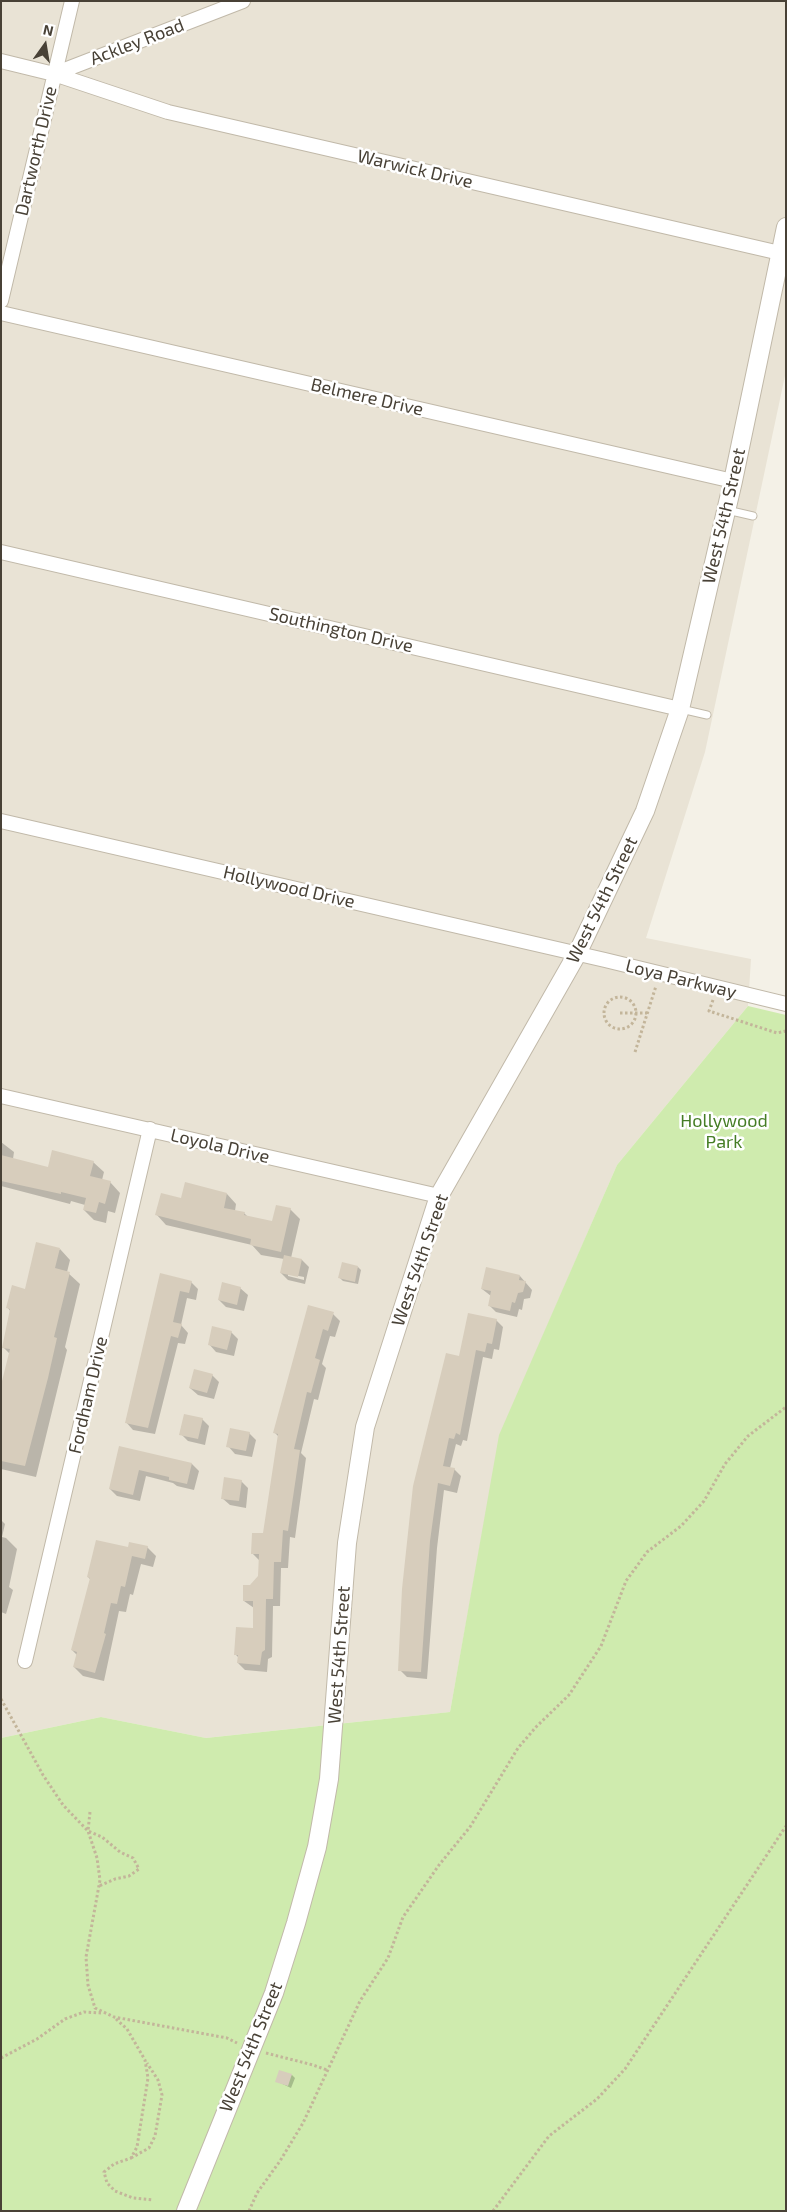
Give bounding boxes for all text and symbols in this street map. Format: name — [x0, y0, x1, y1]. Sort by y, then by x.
street label: Ackley Road — [87, 14, 187, 70]
north arrow — [20, 20, 70, 70]
text: N — [42, 20, 55, 39]
street label: Dartworth Drive — [11, 84, 61, 218]
street label: Warwick Drive — [355, 145, 475, 193]
street label: Belmere Drive — [309, 374, 425, 420]
street label: West 54th Street — [698, 446, 750, 586]
street label: Southington Drive — [267, 603, 415, 657]
street label: West 54th Street — [562, 833, 642, 967]
street label: Hollywood Drive — [221, 861, 357, 913]
street label: Loya Parkway — [623, 955, 739, 1003]
park label: Hollywood Park — [680, 1110, 768, 1152]
street label: Loyola Drive — [168, 1124, 272, 1168]
street label: West 54th Street — [387, 1191, 453, 1329]
street label: Fordham Drive — [64, 1334, 112, 1456]
street label: West 54th Street — [323, 1585, 355, 1725]
street label: West 54th Street — [215, 1979, 287, 2115]

